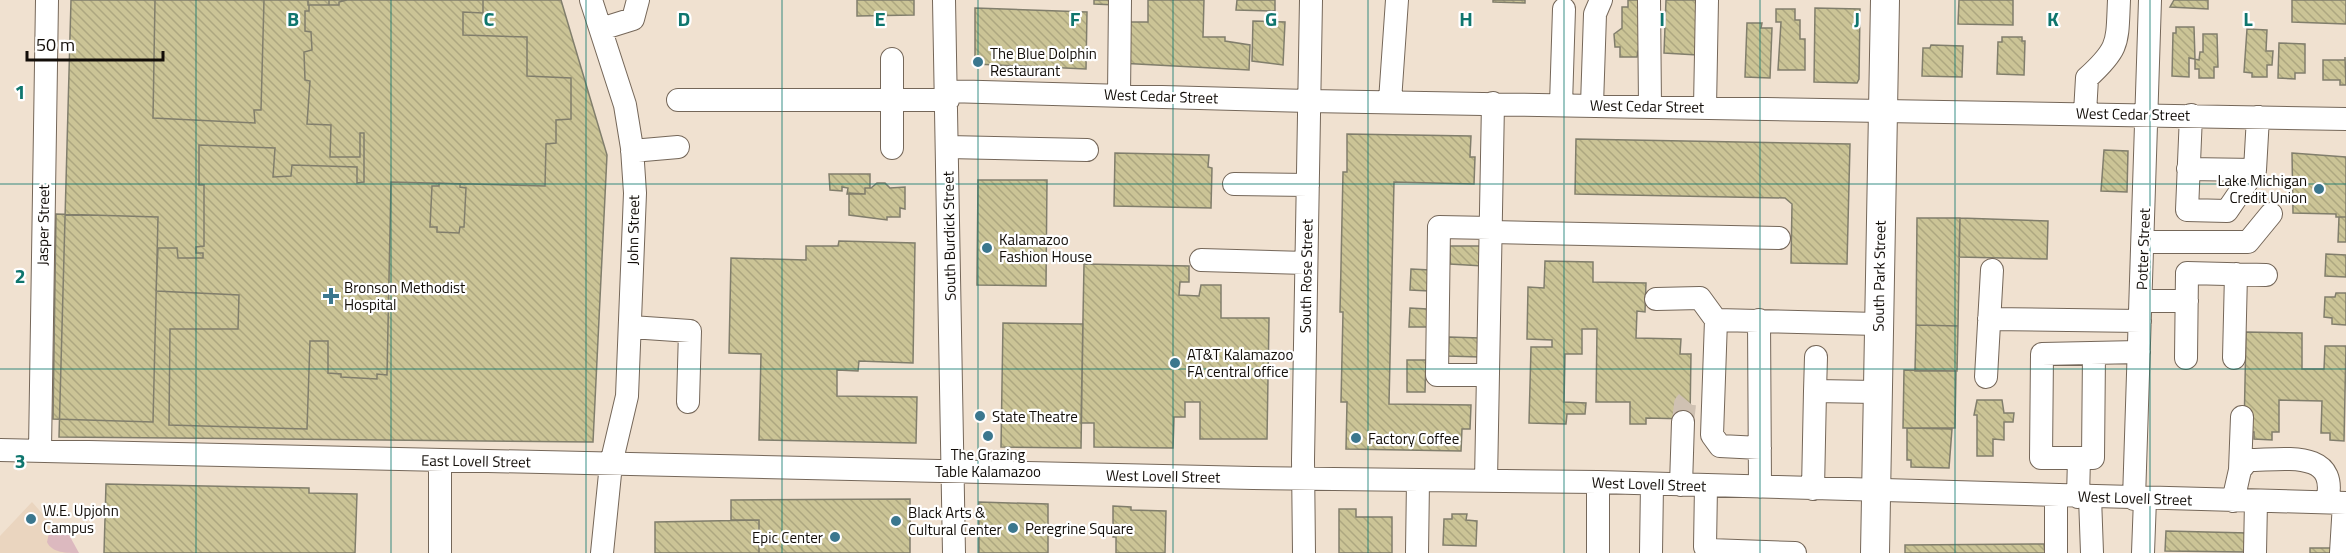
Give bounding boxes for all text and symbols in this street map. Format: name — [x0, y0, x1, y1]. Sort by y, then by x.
text: B — [287, 3, 299, 34]
text: C — [484, 3, 495, 34]
text: D — [678, 3, 690, 34]
text: E — [874, 3, 886, 34]
text: F — [1070, 3, 1081, 34]
text: G — [1265, 3, 1277, 34]
text: H — [1459, 3, 1473, 34]
text: I — [1659, 3, 1665, 34]
text: J — [1854, 3, 1860, 34]
text: K — [2047, 3, 2059, 34]
text: L — [2243, 3, 2253, 34]
scale bar — [27, 24, 164, 62]
text: 50 m — [36, 31, 75, 58]
place label: The Blue Dolphin Restaurant — [990, 42, 1097, 82]
marker: The Blue Dolphin Restaurant — [971, 55, 985, 69]
text: 1 — [14, 76, 26, 107]
street label: West Cedar Street — [1103, 83, 1219, 110]
street label: West Cedar Street — [1590, 94, 1705, 119]
street label: West Cedar Street — [2076, 102, 2191, 127]
place label: Lake Michigan Credit Union — [2217, 169, 2307, 209]
street label: South Burdick Street — [936, 170, 962, 301]
marker: Lake Michigan Credit Union — [2312, 182, 2326, 196]
street label: Jasper Street — [31, 183, 55, 266]
street label: John Street — [621, 194, 645, 265]
street label: Potter Street — [2130, 207, 2156, 290]
street label: South Rose Street — [1294, 218, 1319, 333]
street label: South Park Street — [1867, 219, 1891, 332]
place label: Kalamazoo Fashion House — [999, 228, 1092, 268]
marker: Kalamazoo Fashion House — [980, 241, 994, 255]
text: 2 — [14, 260, 26, 291]
place label: Bronson Methodist Hospital — [344, 276, 466, 316]
marker: Bronson Methodist Hospital — [322, 287, 340, 305]
place label: AT&T Kalamazoo FA central office — [1187, 343, 1293, 383]
marker: AT&T Kalamazoo FA central office — [1168, 356, 1182, 370]
place label: State Theatre — [992, 405, 1078, 428]
marker: State Theatre — [973, 409, 987, 423]
place label: Factory Coffee — [1368, 427, 1459, 450]
marker: The Grazing Table Kalamazoo — [981, 429, 995, 443]
marker: Factory Coffee — [1349, 431, 1363, 445]
place label: The Grazing Table Kalamazoo — [935, 443, 1041, 483]
text: 3 — [14, 445, 26, 476]
street label: East Lovell Street — [421, 449, 532, 473]
street label: West Lovell Street — [1106, 464, 1221, 489]
street label: West Lovell Street — [1591, 471, 1707, 498]
street label: West Lovell Street — [2077, 485, 2193, 512]
place label: W.E. Upjohn Campus — [43, 499, 119, 539]
place label: Black Arts & Cultural Center — [908, 501, 1002, 541]
marker: W.E. Upjohn Campus — [24, 512, 38, 526]
marker: Black Arts & Cultural Center — [889, 514, 903, 528]
place label: Peregrine Square — [1025, 517, 1133, 540]
marker: Peregrine Square — [1006, 521, 1020, 535]
place label: Epic Center — [752, 526, 823, 549]
marker: Epic Center — [828, 530, 842, 544]

